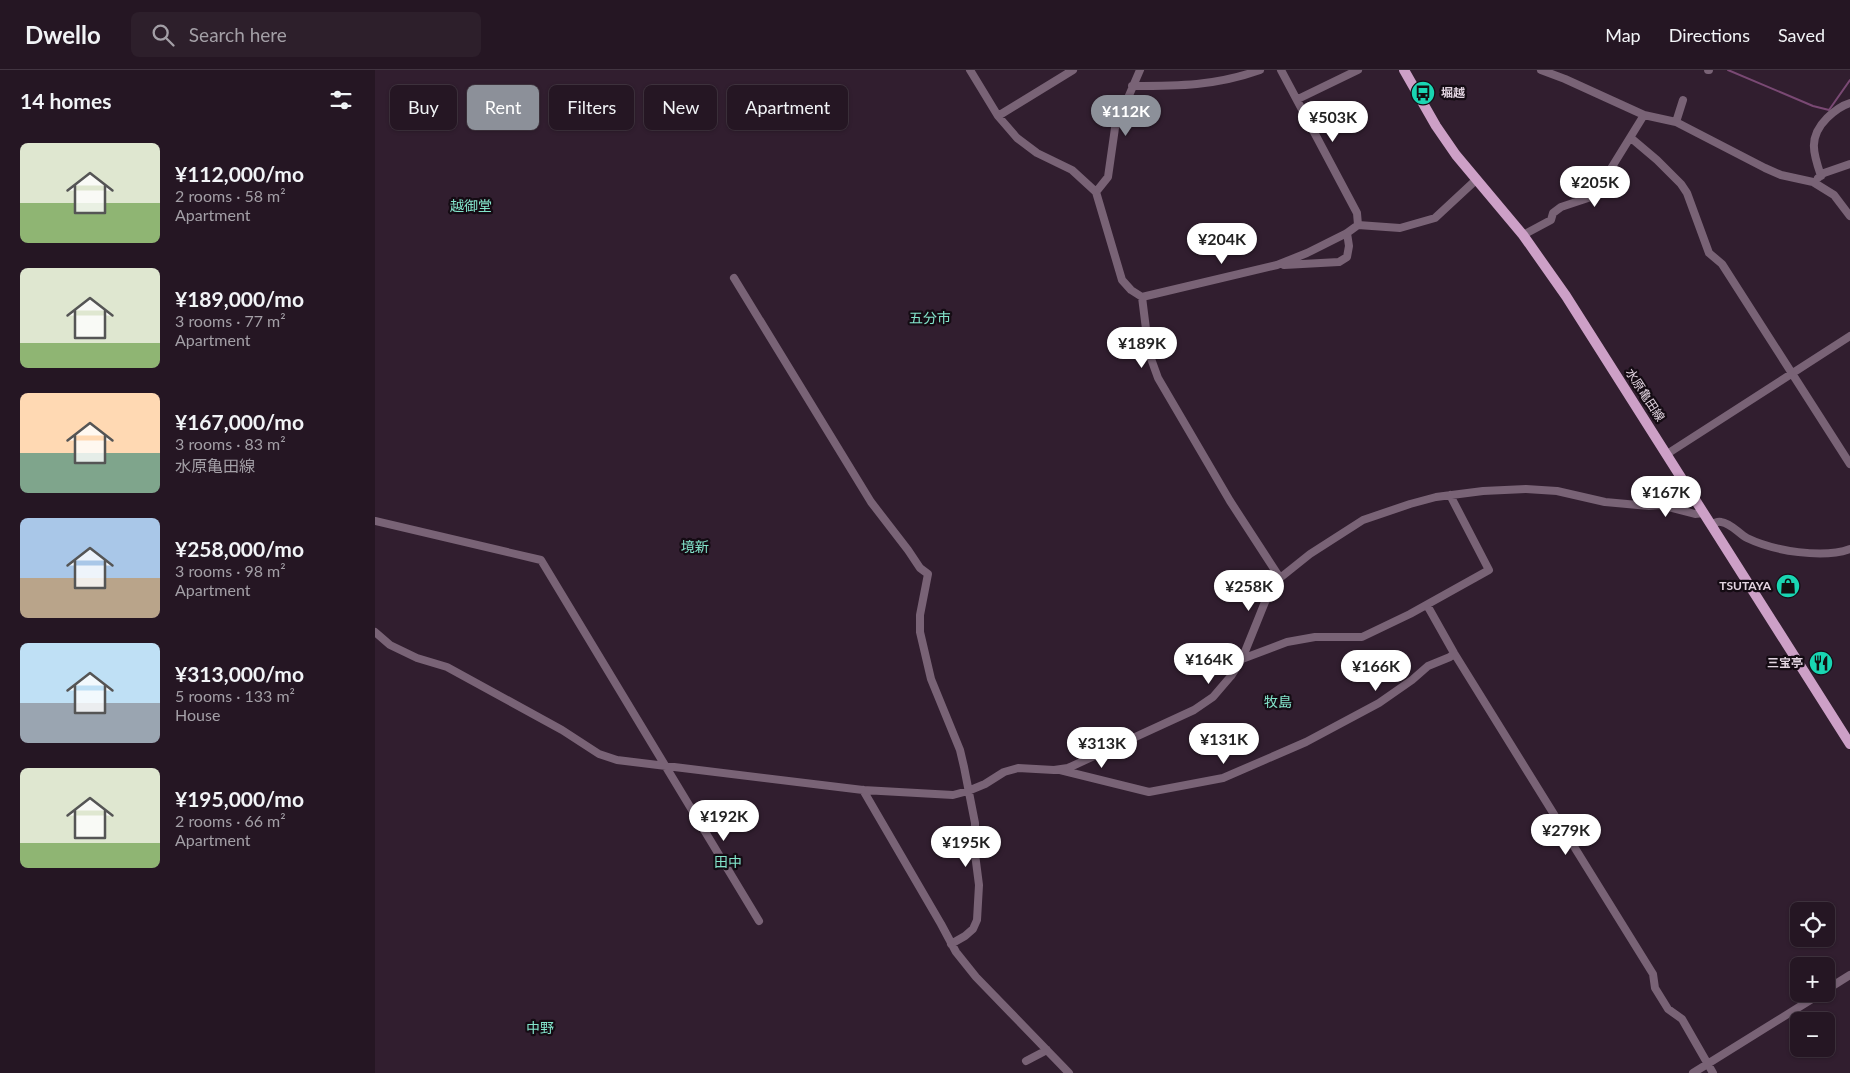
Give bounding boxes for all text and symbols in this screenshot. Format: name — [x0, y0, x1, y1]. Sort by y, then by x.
search box — [131, 12, 481, 57]
text: Dwello — [25, 20, 101, 49]
icon: search — [149, 21, 177, 49]
text: Search here — [189, 23, 287, 46]
text: Map — [1605, 24, 1641, 46]
text: Directions — [1669, 24, 1750, 46]
text: Saved — [1778, 24, 1825, 46]
bus stop icon: 堀越 — [1410, 80, 1436, 106]
chip: Buy — [390, 85, 457, 130]
chip: Rent — [467, 85, 539, 130]
chip: Filters — [549, 85, 634, 130]
chip: New — [644, 85, 717, 130]
chip: Apartment — [727, 85, 848, 130]
place label: 堀越 — [1441, 85, 1465, 100]
icon: filters — [327, 86, 355, 114]
text: 14 homes — [20, 88, 111, 113]
pin: ¥112K — [1091, 94, 1161, 137]
pin: ¥503K — [1298, 100, 1368, 143]
text: ¥112K — [1102, 101, 1150, 120]
text: ¥503K — [1309, 107, 1357, 126]
text: ¥112,000/mo — [175, 161, 304, 186]
icon: home — [60, 163, 120, 223]
pin: ¥205K — [1560, 166, 1630, 208]
text: ¥205K — [1571, 172, 1619, 191]
text: 2 rooms · 58 m² — [175, 186, 286, 205]
district label: 越御堂 — [450, 197, 492, 214]
text: Apartment — [175, 205, 250, 224]
pin: ¥204K — [1187, 222, 1257, 265]
text: ¥204K — [1198, 229, 1246, 248]
text: ¥189,000/mo — [175, 286, 304, 311]
icon: home — [60, 288, 120, 348]
district label: 五分市 — [909, 309, 951, 326]
text: 3 rooms · 77 m² — [175, 311, 286, 330]
pin: ¥189K — [1107, 326, 1177, 369]
text: Apartment — [175, 330, 250, 349]
text: ¥189K — [1118, 333, 1166, 352]
street label: 水原亀田線 — [1623, 365, 1668, 424]
text: ¥167,000/mo — [175, 409, 304, 434]
icon: home — [60, 413, 120, 473]
text: 3 rooms · 83 m² — [175, 434, 286, 453]
text: 水原亀田線 — [175, 456, 255, 475]
pin: ¥167K — [1631, 476, 1701, 518]
text: ¥167K — [1642, 482, 1690, 501]
text: ¥258,000/mo — [175, 536, 304, 561]
icon: home — [60, 538, 120, 598]
district label: 境新 — [681, 538, 709, 555]
text: 3 rooms · 98 m² — [175, 561, 286, 580]
pin: ¥258K — [1214, 570, 1284, 612]
shop icon: TSUTAYA — [1775, 573, 1801, 599]
text: ¥258K — [1225, 576, 1273, 595]
place label: TSUTAYA — [1719, 578, 1772, 593]
text: Apartment — [175, 580, 250, 599]
pin: ¥164K — [1174, 642, 1244, 685]
text: ¥164K — [1185, 649, 1233, 668]
pin: ¥166K — [1341, 650, 1411, 692]
restaurant icon: 三宝亭 — [1808, 650, 1834, 676]
place label: 三宝亭 — [1767, 655, 1803, 670]
text: ¥166K — [1352, 656, 1400, 675]
text: ¥313,000/mo — [175, 661, 304, 686]
icon: home — [60, 663, 120, 723]
text: 5 rooms · 133 m² — [175, 686, 295, 705]
district label: 牧島 — [1264, 693, 1292, 710]
text: House — [175, 705, 220, 724]
pin: ¥131K — [1189, 722, 1259, 765]
pin: ¥313K — [1067, 726, 1137, 769]
text: ¥131K — [1200, 729, 1248, 748]
text: ¥313K — [1078, 733, 1126, 752]
text: ¥195,000/mo — [175, 786, 304, 811]
icon: home — [60, 788, 120, 848]
pin: ¥192K — [689, 800, 759, 842]
text: ¥192K — [700, 806, 748, 825]
text: 2 rooms · 66 m² — [175, 811, 286, 830]
pin: ¥279K — [1531, 814, 1601, 856]
text: ¥279K — [1542, 820, 1590, 839]
pin: ¥195K — [931, 826, 1001, 868]
text: Apartment — [175, 830, 250, 849]
text: ¥195K — [942, 832, 990, 851]
district label: 田中 — [714, 853, 742, 870]
map controls — [1790, 902, 1835, 1057]
button: locate — [1790, 902, 1835, 947]
button: + — [1790, 957, 1835, 1002]
button: − — [1790, 1012, 1835, 1057]
district label: 中野 — [526, 1019, 554, 1036]

